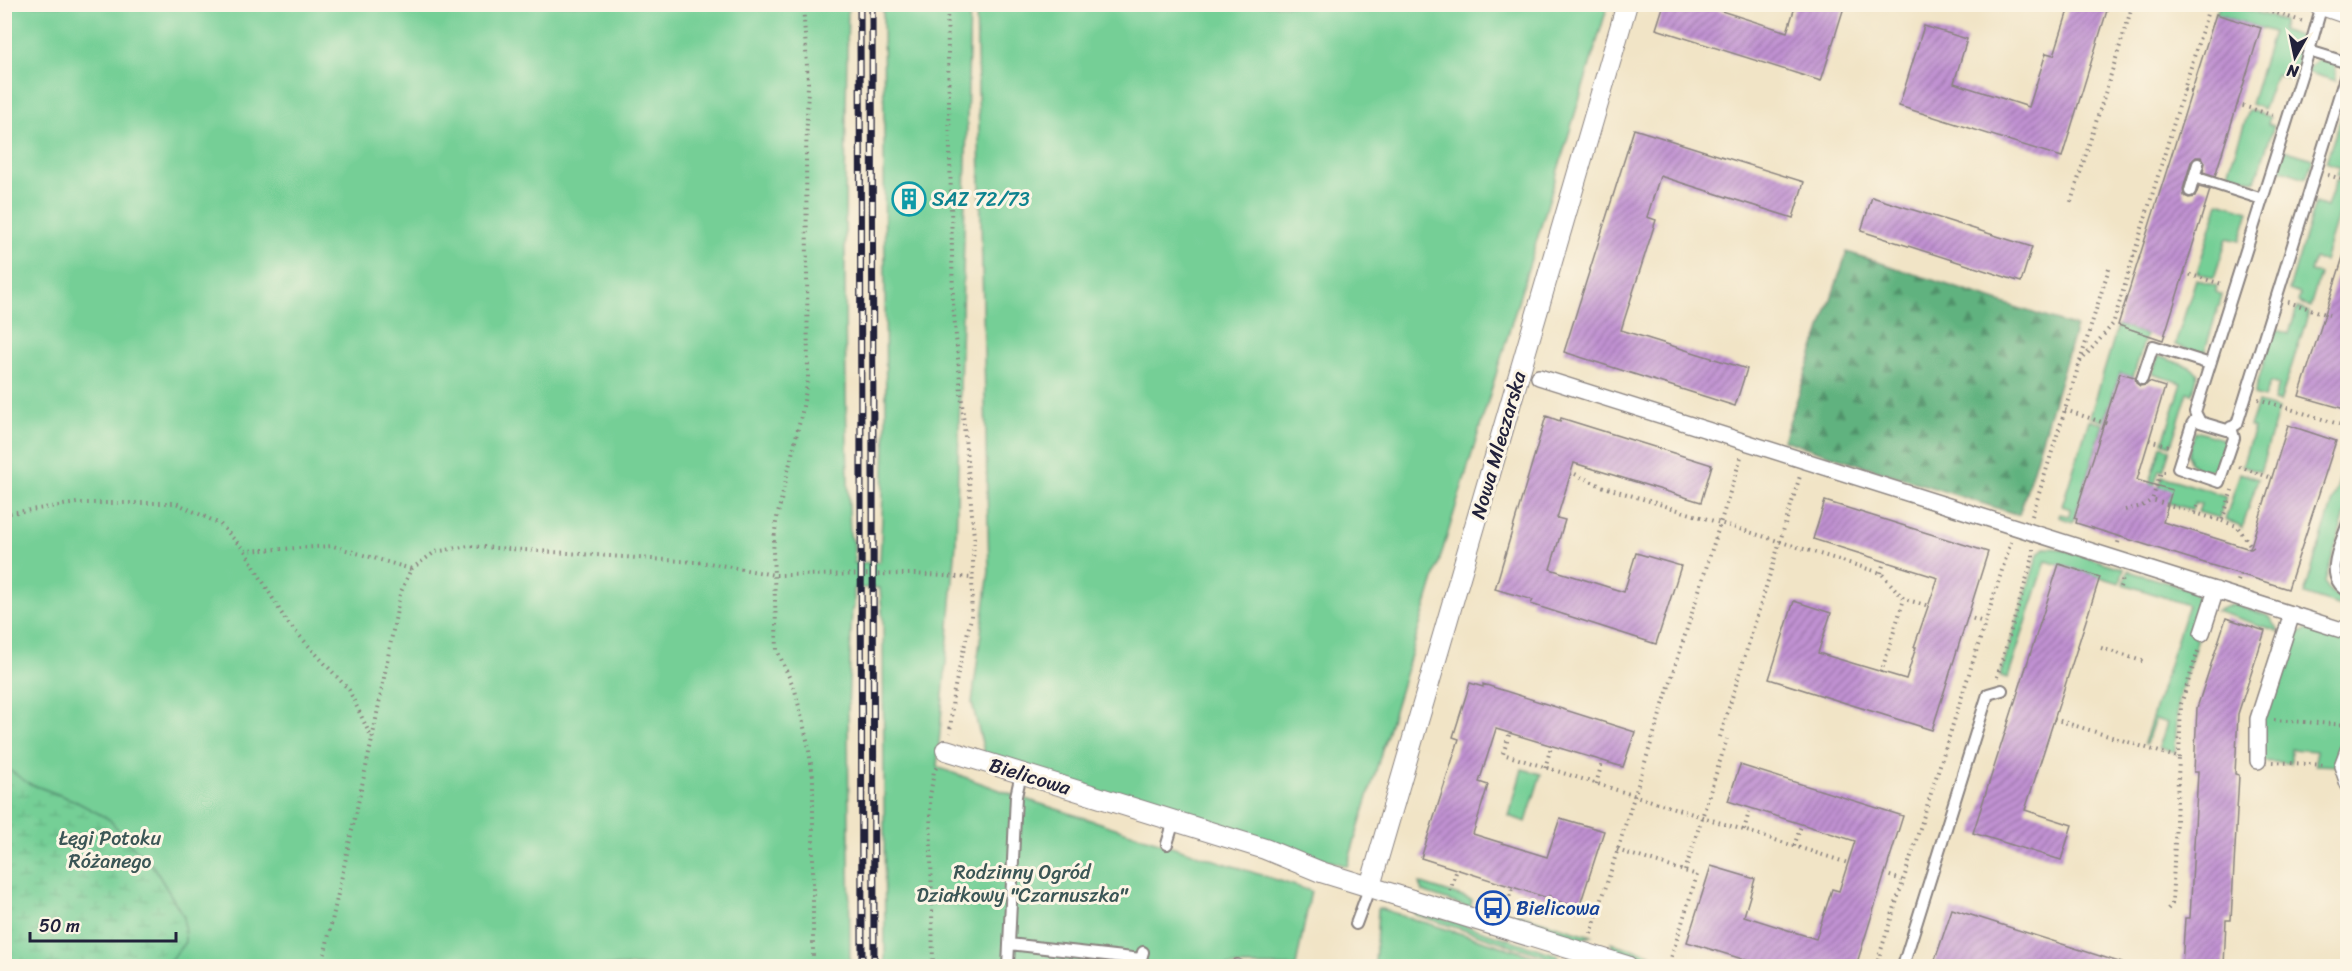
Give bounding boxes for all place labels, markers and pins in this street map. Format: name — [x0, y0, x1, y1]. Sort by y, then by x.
building icon: SAZ 72/73 — [891, 181, 927, 217]
place label: SAZ 72/73 — [932, 182, 1030, 217]
bus stop icon: Bielicowa — [1475, 890, 1511, 926]
place label: Bielicowa — [1516, 891, 1601, 926]

